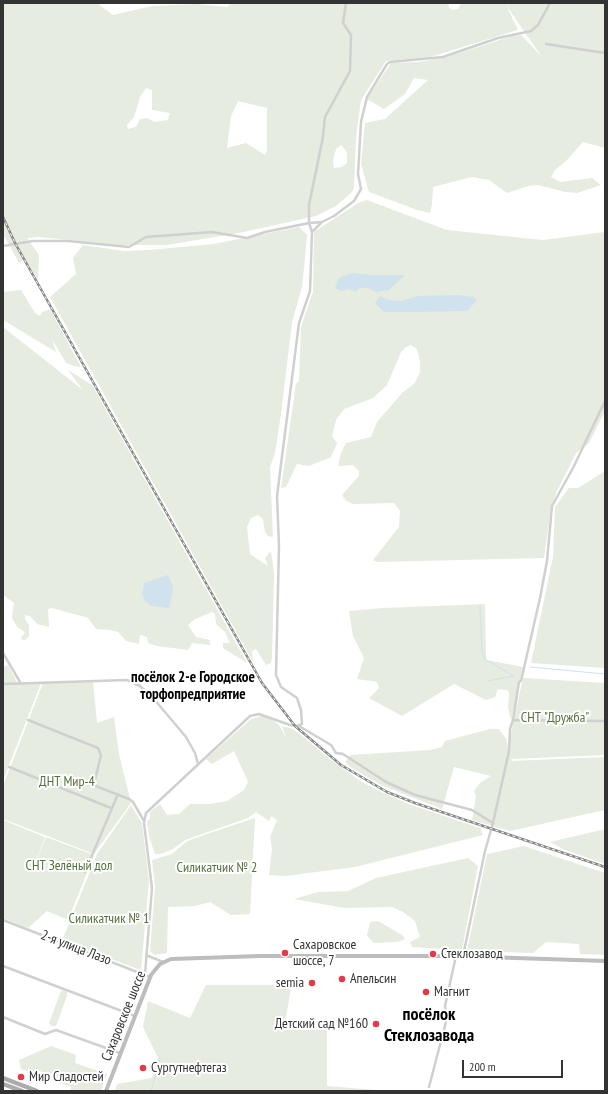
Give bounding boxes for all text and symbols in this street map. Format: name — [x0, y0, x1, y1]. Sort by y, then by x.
district label: посёлок 2-е Городское торфопредприятие — [131, 669, 255, 704]
park label: СНТ "Дружба" — [521, 710, 589, 726]
park label: ДНТ Мир-4 — [39, 774, 95, 790]
park label: СНТ Зелёный дол — [26, 858, 112, 874]
park label: Силикатчик № 2 — [177, 860, 257, 876]
park label: Силикатчик № 1 — [69, 911, 149, 927]
street label: 2-я улица Лазо — [38, 927, 114, 969]
place label: Сахаровское шоссе, 7 — [293, 937, 356, 970]
place label: Стеклозавод — [441, 946, 503, 962]
marker: Сахаровское шоссе, 7 — [280, 948, 290, 958]
marker: Стеклозавод — [428, 949, 438, 959]
street label: Сахаровское шоссе — [98, 968, 150, 1064]
place label: Апельсин — [350, 971, 396, 987]
marker: Апельсин — [337, 974, 347, 984]
place label: semia — [276, 975, 304, 991]
marker: semia — [307, 978, 317, 988]
place label: Магнит — [434, 984, 469, 1000]
marker: Магнит — [421, 987, 431, 997]
district label: посёлок Стеклозавода — [384, 1004, 474, 1046]
place label: Детский сад №160 — [275, 1016, 368, 1032]
marker: Детский сад №160 — [371, 1019, 381, 1029]
scale bar — [464, 1052, 565, 1078]
text: 200 m — [469, 1059, 496, 1074]
place label: Сургутнефтегаз — [151, 1060, 227, 1076]
marker: Сургутнефтегаз — [138, 1063, 148, 1073]
place label: Мир Сладостей — [29, 1069, 104, 1085]
marker: Мир Сладостей — [16, 1072, 26, 1082]

